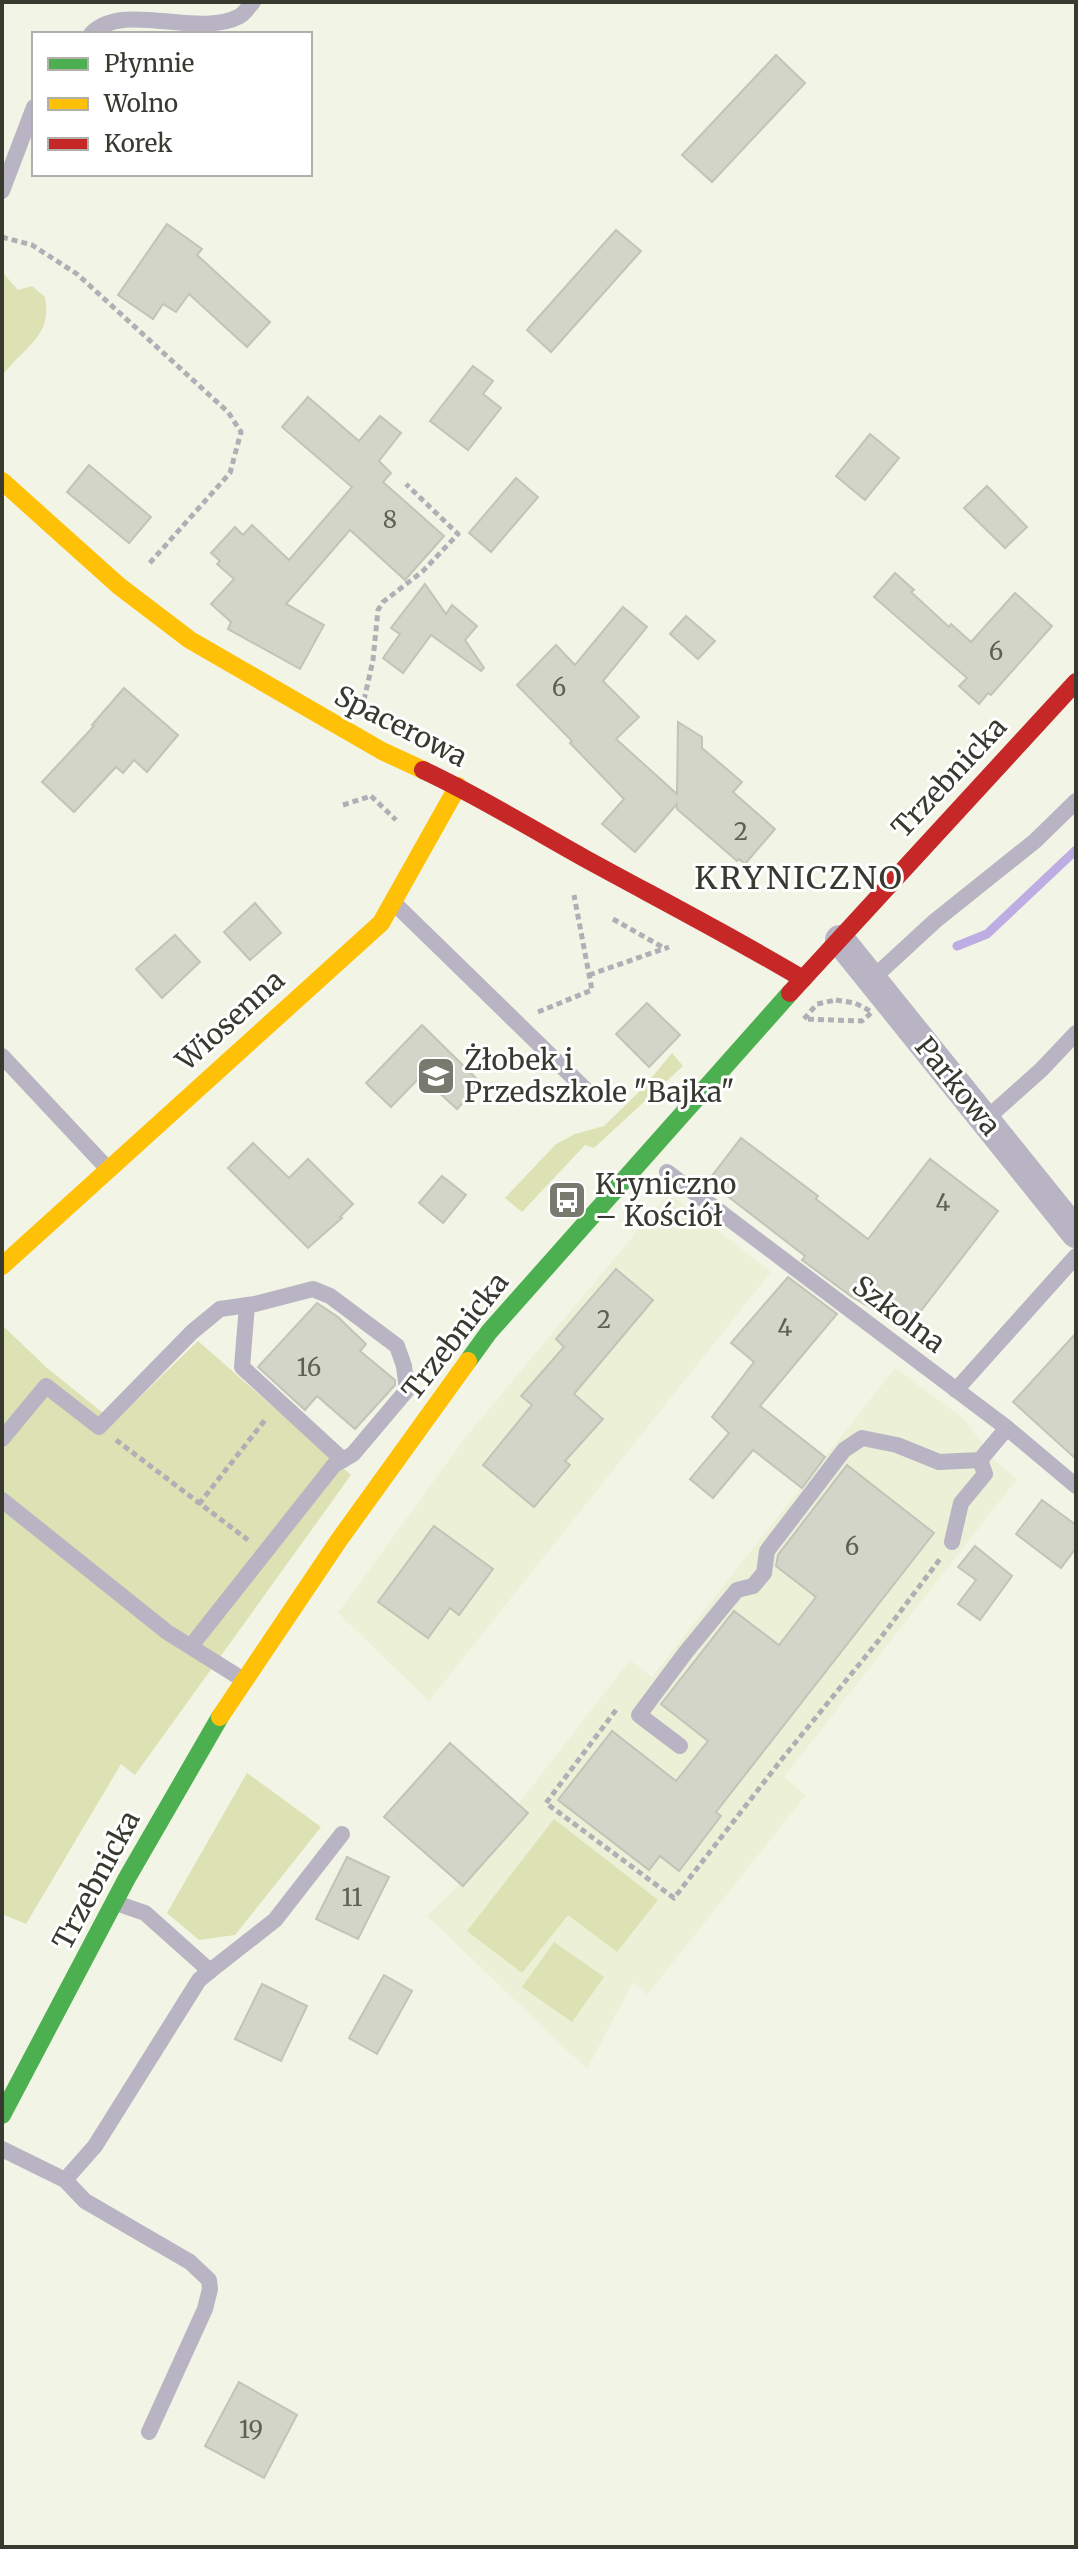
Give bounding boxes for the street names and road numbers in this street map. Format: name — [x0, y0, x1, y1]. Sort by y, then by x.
street label: Spacerowa — [329, 677, 473, 775]
street label: Trzebnicka — [884, 709, 1014, 845]
street label: Wiosenna — [168, 962, 292, 1079]
street label: Parkowa — [907, 1029, 1009, 1143]
street label: Trzebnicka — [394, 1265, 516, 1407]
street label: Szkolna — [846, 1267, 952, 1361]
street label: Trzebnicka — [44, 1804, 148, 1956]

